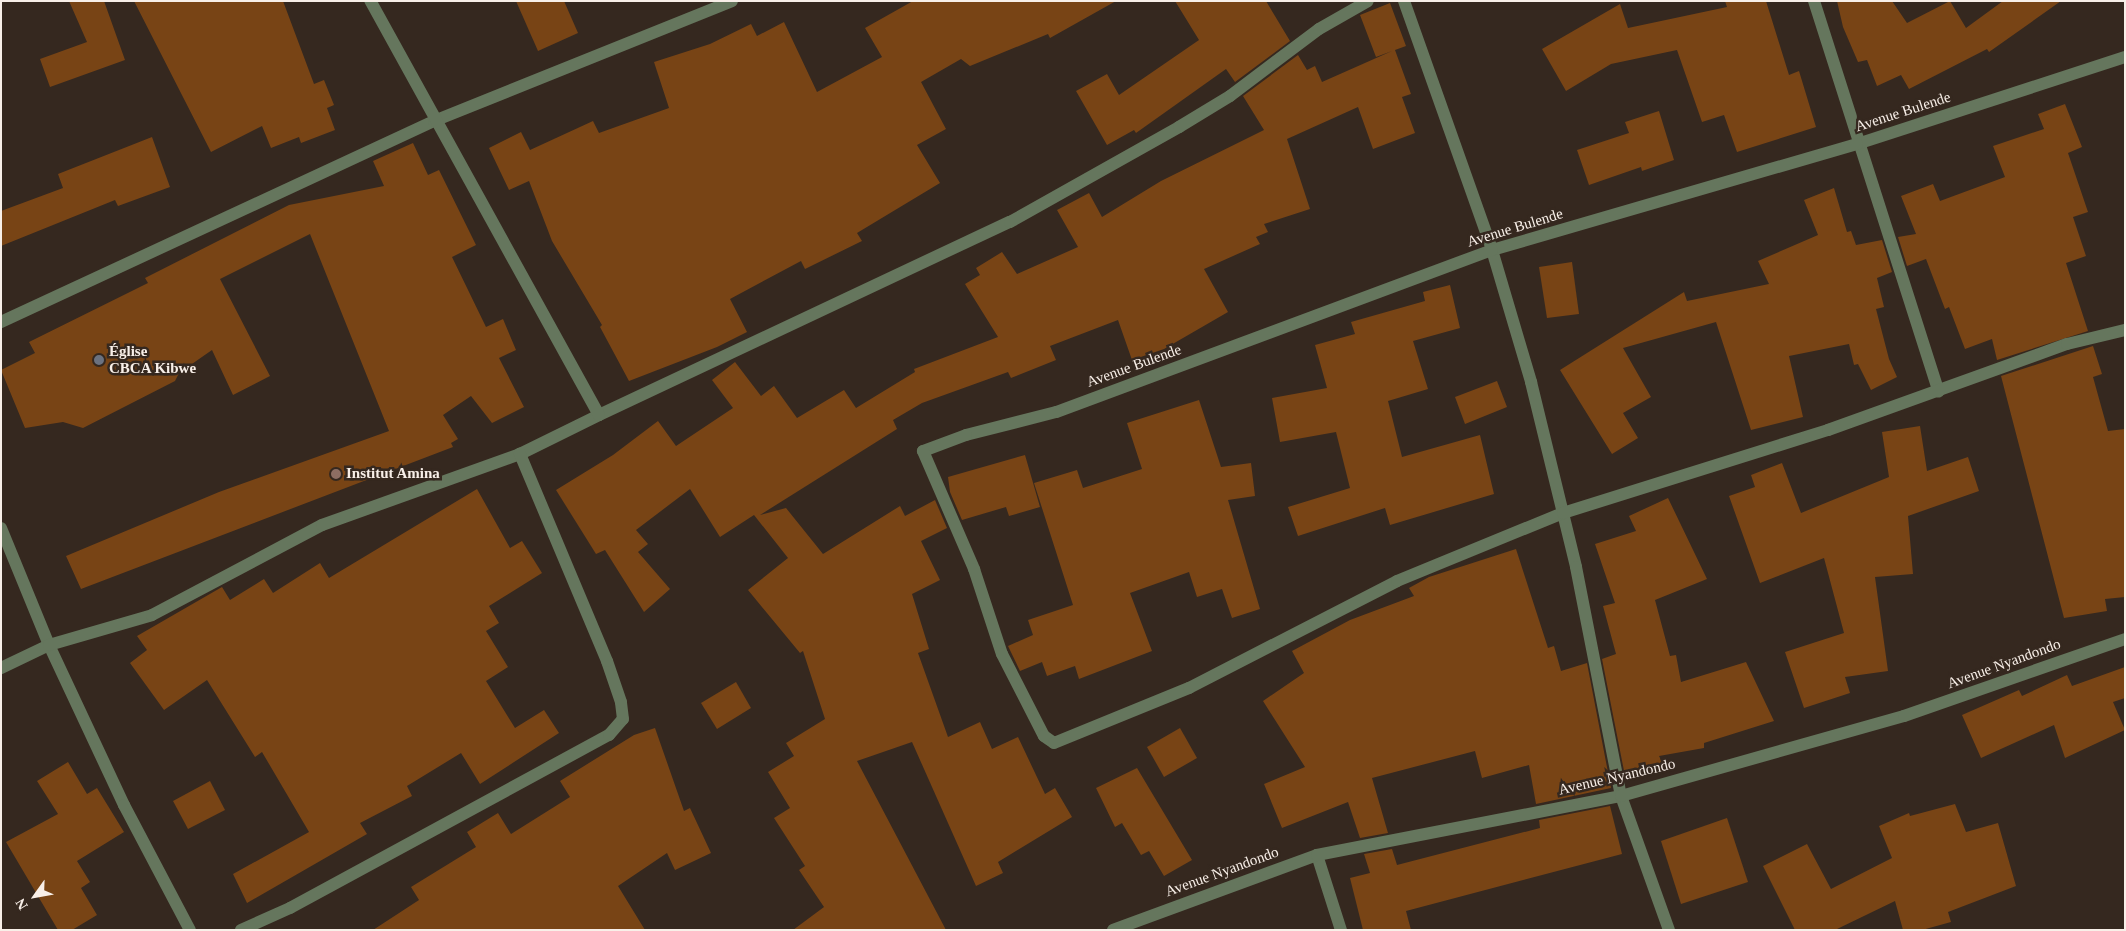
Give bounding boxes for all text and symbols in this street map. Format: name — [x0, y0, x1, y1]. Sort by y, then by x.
street label: Avenue Bulende — [1853, 88, 1953, 136]
street label: Avenue Bulende — [1465, 205, 1565, 251]
street label: Avenue Bulende — [1084, 341, 1184, 391]
place label: Église CBCA Kibwe — [109, 342, 197, 377]
marker: Église CBCA Kibwe — [93, 354, 105, 366]
place label: Institut Amina — [346, 465, 441, 483]
marker: Institut Amina — [330, 468, 342, 480]
street label: Avenue Nyandondo — [1945, 635, 2063, 693]
street label: Avenue Nyandondo — [1557, 755, 1677, 799]
street label: Avenue Nyandondo — [1163, 843, 1281, 901]
north arrow — [10, 871, 60, 921]
text: N — [13, 896, 31, 912]

